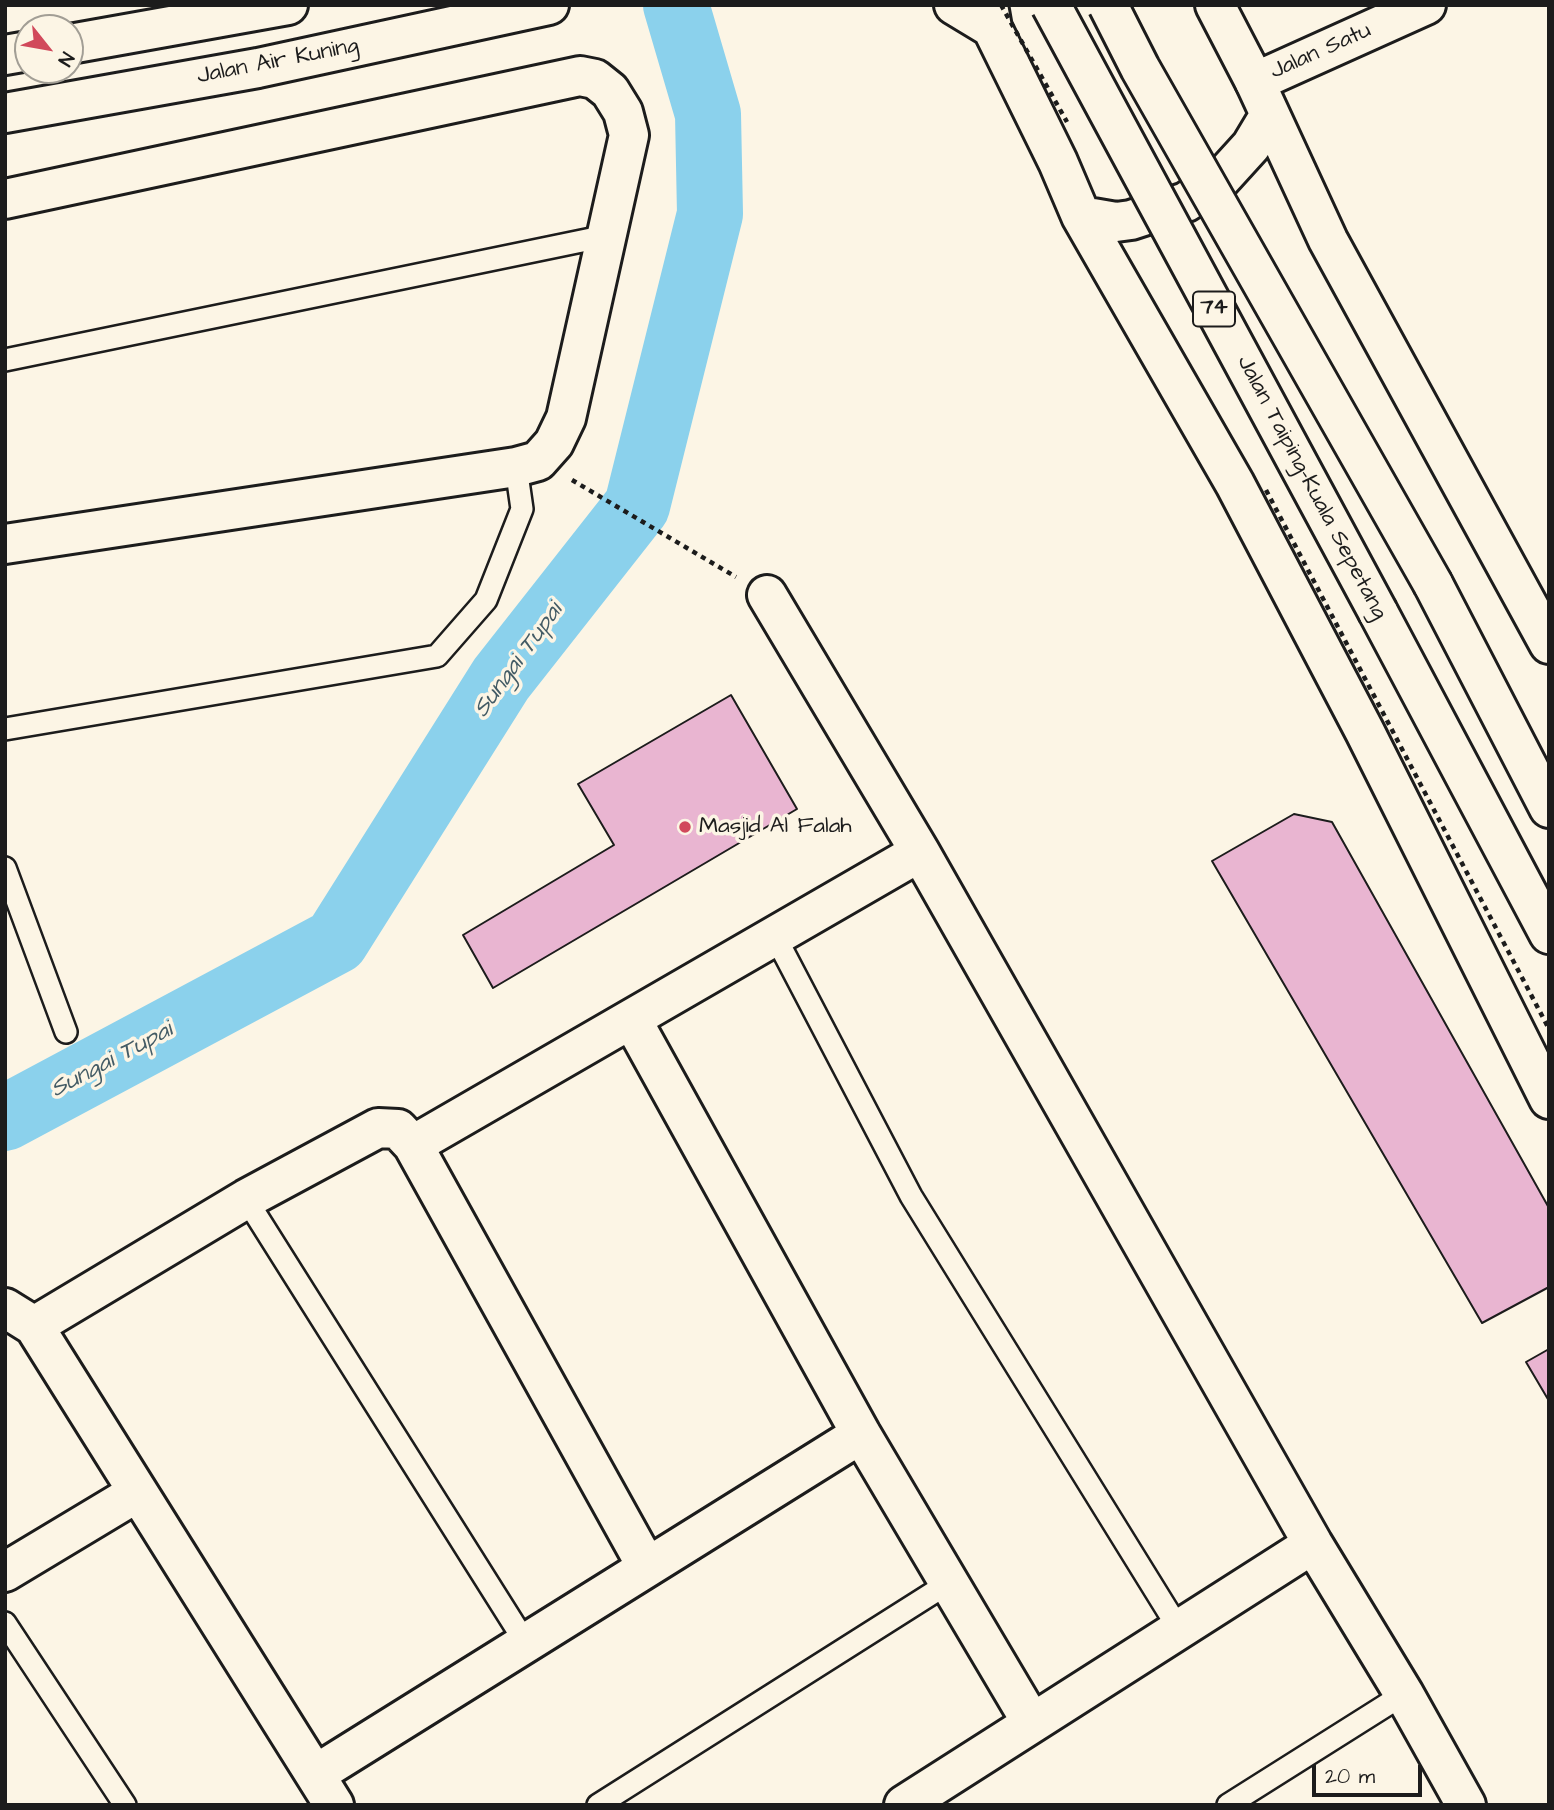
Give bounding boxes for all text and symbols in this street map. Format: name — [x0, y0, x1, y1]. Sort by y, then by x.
north arrow — [14, 14, 84, 84]
street label: Jalan Satu — [1266, 18, 1376, 86]
street label: Jalan Air Kuning — [195, 33, 361, 91]
text: N — [51, 47, 80, 71]
road number: 74 — [1193, 292, 1235, 326]
street label: Jalan Taiping-Kuala Sepetang — [1230, 351, 1392, 625]
water label: Sungai Tupai — [468, 598, 570, 724]
place label: Masjid Al Falah — [699, 813, 852, 841]
marker: Masjid Al Falah — [677, 819, 693, 835]
water label: Sungai Tupai — [46, 1017, 178, 1105]
scale bar — [1316, 1750, 1426, 1794]
text: 20 m — [1325, 1762, 1375, 1791]

